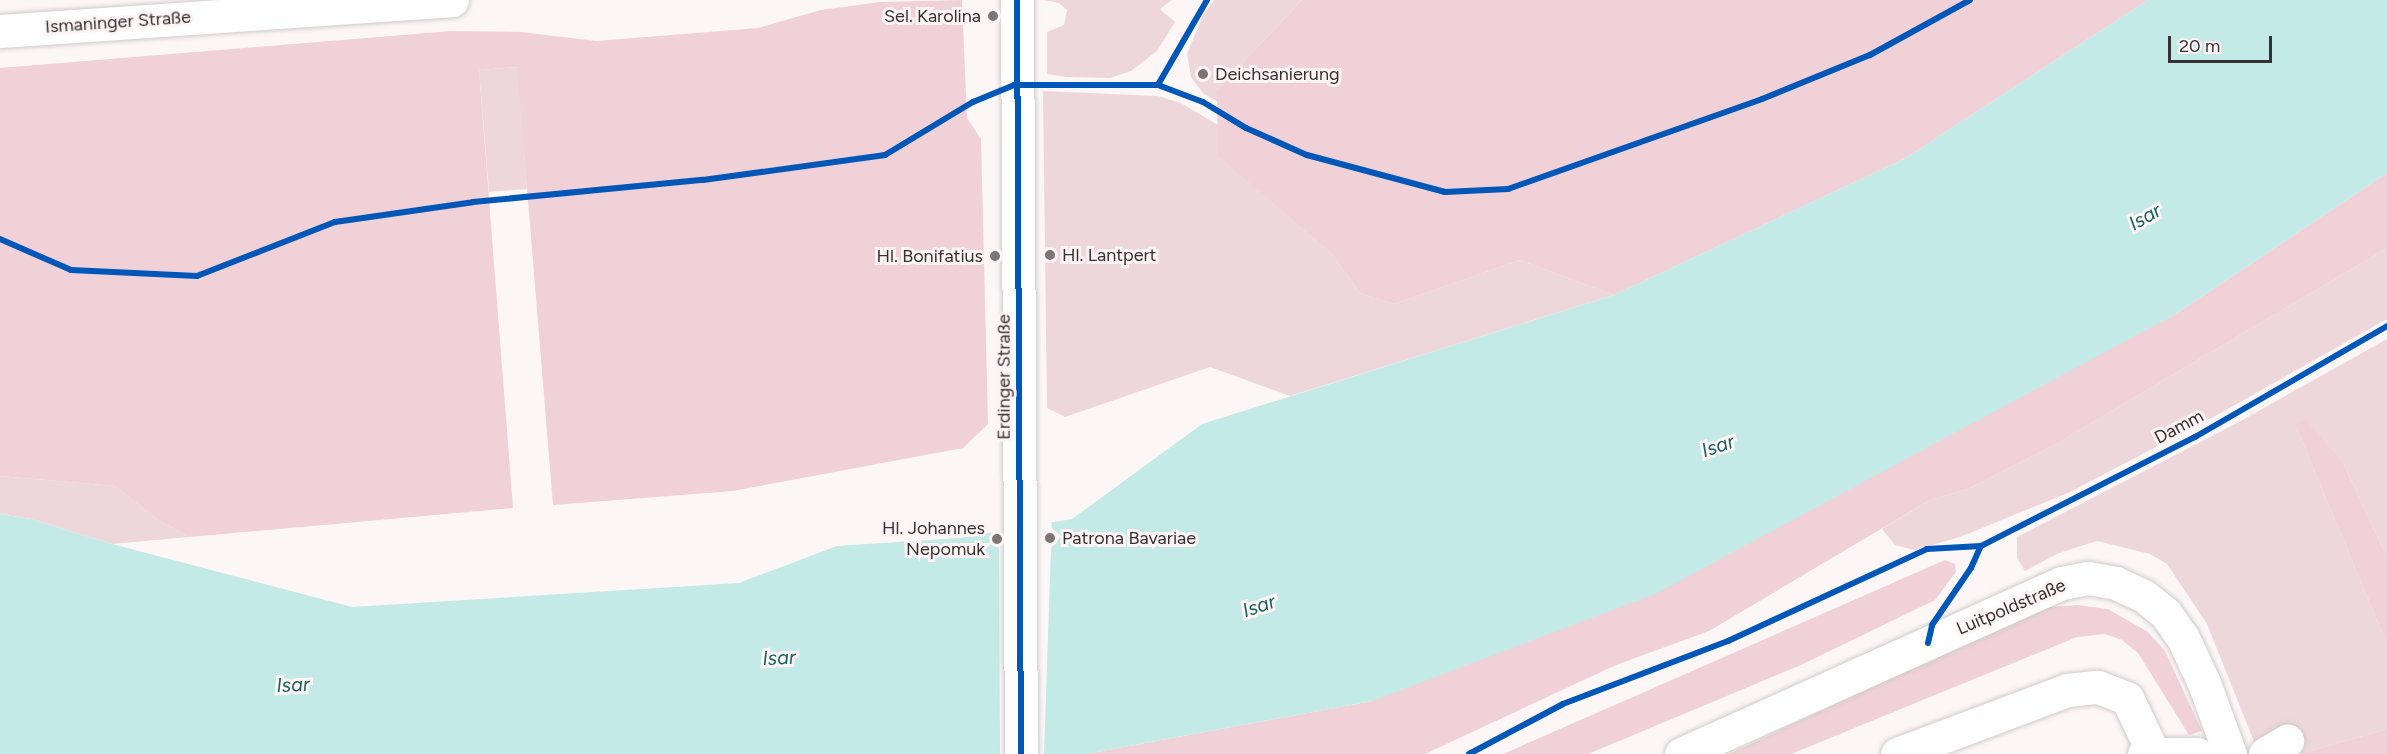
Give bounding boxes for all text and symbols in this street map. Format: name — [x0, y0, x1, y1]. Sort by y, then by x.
place label: Sel. Karolina — [884, 5, 981, 27]
street label: Ismaninger Straße — [44, 6, 192, 38]
marker: Sel. Karolina — [986, 9, 1000, 23]
scale bar — [2171, 24, 2274, 62]
text: 20 m — [2179, 35, 2220, 57]
place label: Deichsanierung — [1215, 63, 1340, 85]
marker: Deichsanierung — [1196, 67, 1210, 81]
water label: Isar — [2125, 198, 2165, 236]
place label: Hl. Lantpert — [1062, 244, 1156, 266]
place label: Hl. Bonifatius — [877, 245, 983, 267]
marker: Hl. Lantpert — [1043, 248, 1057, 262]
marker: Hl. Bonifatius — [988, 249, 1002, 263]
street label: Erdinger Straße — [993, 314, 1015, 440]
street label: Damm — [2151, 405, 2207, 449]
water label: Isar — [1698, 429, 1738, 463]
place label: Hl. Johannes Nepomuk — [882, 518, 985, 560]
place label: Patrona Bavariae — [1062, 527, 1196, 549]
marker: Patrona Bavariae — [1043, 531, 1057, 545]
marker: Hl. Johannes Nepomuk — [990, 532, 1004, 546]
street label: Luitpoldstraße — [1953, 574, 2069, 640]
water label: Isar — [1239, 589, 1279, 623]
water label: Isar — [762, 645, 796, 671]
water label: Isar — [276, 672, 310, 698]

